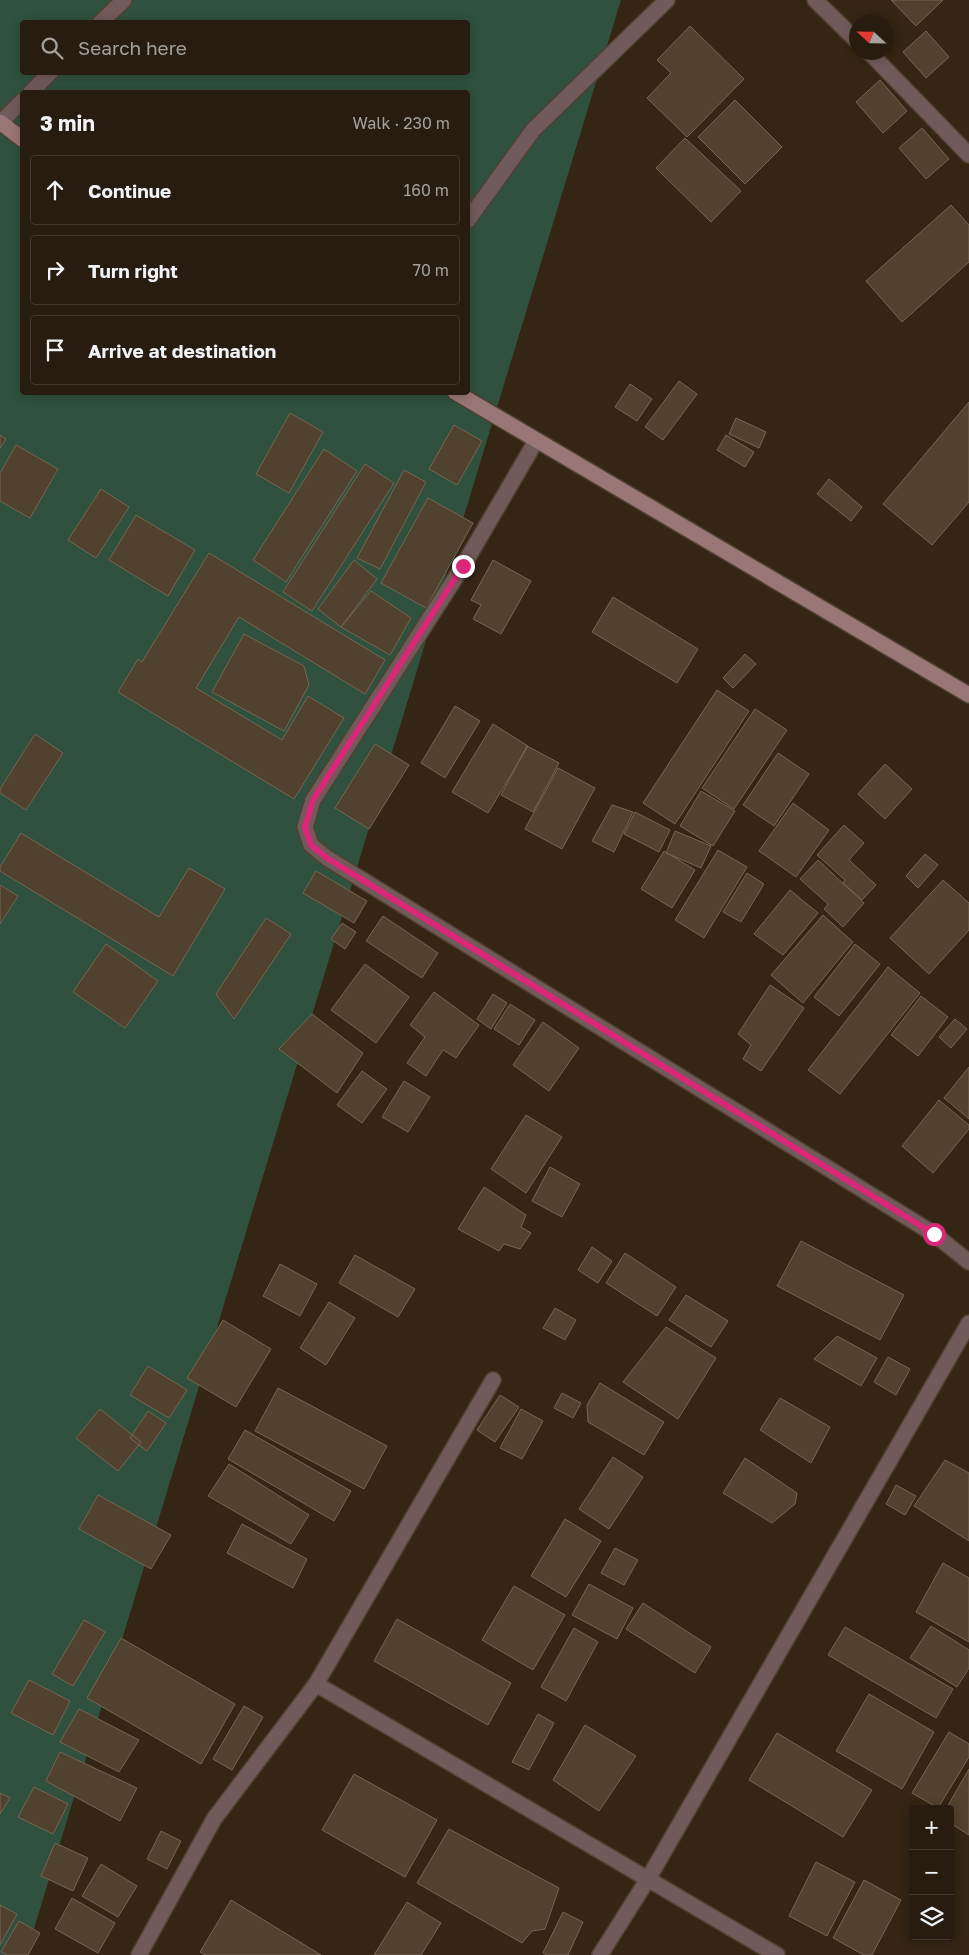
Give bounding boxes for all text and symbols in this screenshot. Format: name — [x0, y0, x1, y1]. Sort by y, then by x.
north arrow — [849, 15, 894, 60]
search box — [20, 20, 470, 75]
icon: search — [38, 34, 66, 62]
text: Search here — [78, 36, 187, 59]
text: 3 min — [40, 110, 95, 136]
text: Walk · 230 m — [353, 113, 450, 133]
icon: ahead — [41, 176, 69, 204]
text: Continue — [88, 179, 171, 202]
text: 160 m — [403, 180, 449, 200]
icon: right — [41, 256, 69, 284]
text: Turn right — [88, 259, 178, 282]
text: 70 m — [412, 260, 449, 280]
icon: arrive — [41, 336, 69, 364]
text: Arrive at destination — [88, 339, 276, 362]
route end — [452, 555, 475, 578]
route start — [923, 1223, 946, 1246]
map controls — [909, 1805, 954, 1940]
button: + — [909, 1805, 954, 1850]
button: − — [909, 1850, 954, 1895]
button: layers — [909, 1895, 954, 1940]

